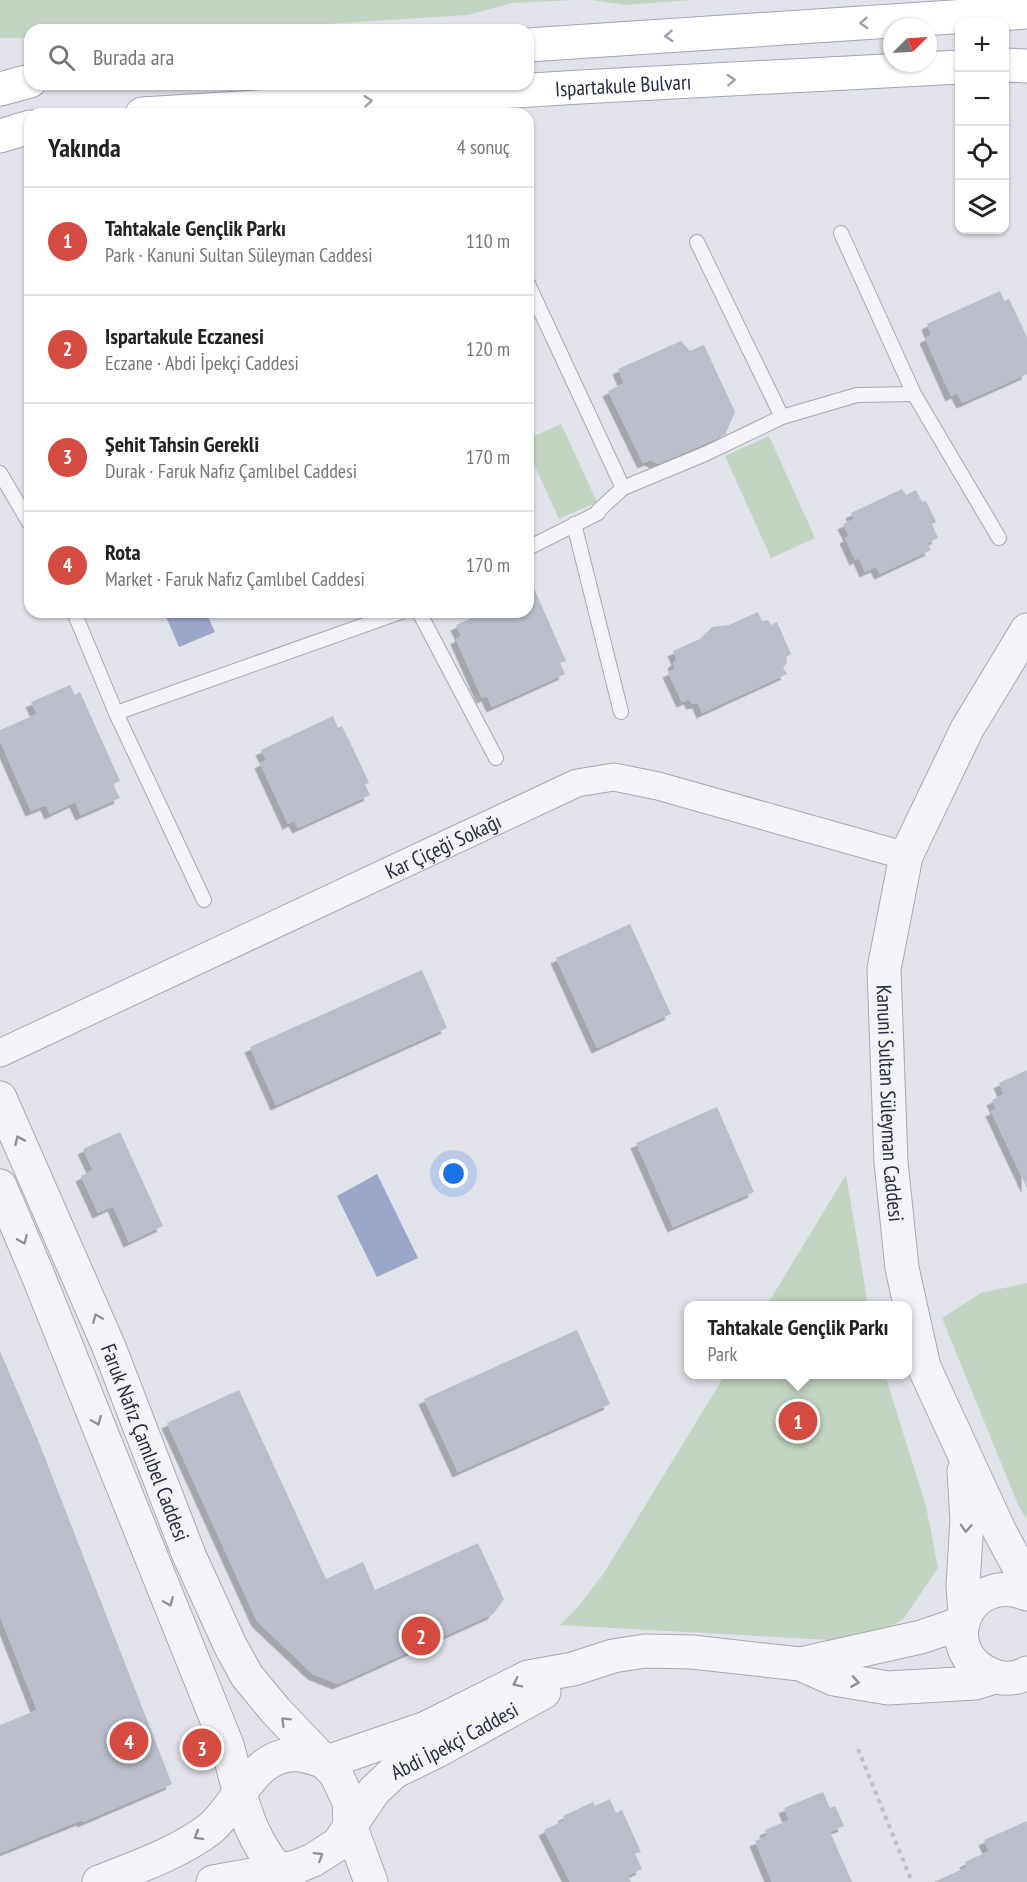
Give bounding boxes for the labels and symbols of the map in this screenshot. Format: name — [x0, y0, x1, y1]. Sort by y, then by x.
one-way arrow — [859, 16, 868, 29]
north arrow — [883, 18, 937, 72]
one-way arrow — [665, 29, 674, 42]
street label: Ispartakule Bulvarı — [554, 68, 692, 102]
one-way arrow — [726, 73, 735, 86]
one-way arrow — [364, 95, 373, 108]
street label: Kar Çiçeği Sokağı — [381, 807, 505, 884]
street label: Kanuni Sultan Süleyman Caddesi — [871, 984, 911, 1223]
one-way arrow — [14, 1135, 26, 1146]
your location — [439, 1159, 468, 1188]
one-way arrow — [16, 1234, 28, 1245]
one-way arrow — [92, 1314, 104, 1325]
street label: Faruk Nafız Çamlıbel Caddesi — [95, 1340, 196, 1545]
pin: 1 — [778, 1398, 818, 1444]
one-way arrow — [90, 1414, 102, 1425]
one-way arrow — [960, 1523, 973, 1532]
one-way arrow — [162, 1595, 174, 1606]
pin: 2 — [402, 1614, 440, 1658]
one-way arrow — [512, 1675, 523, 1687]
one-way arrow — [850, 1676, 860, 1688]
street label: Abdi İpekçi Caddesi — [386, 1696, 523, 1785]
one-way arrow — [282, 1717, 293, 1728]
pin: 4 — [110, 1718, 148, 1764]
pin: 3 — [182, 1726, 222, 1770]
one-way arrow — [194, 1828, 204, 1840]
one-way arrow — [313, 1851, 323, 1863]

